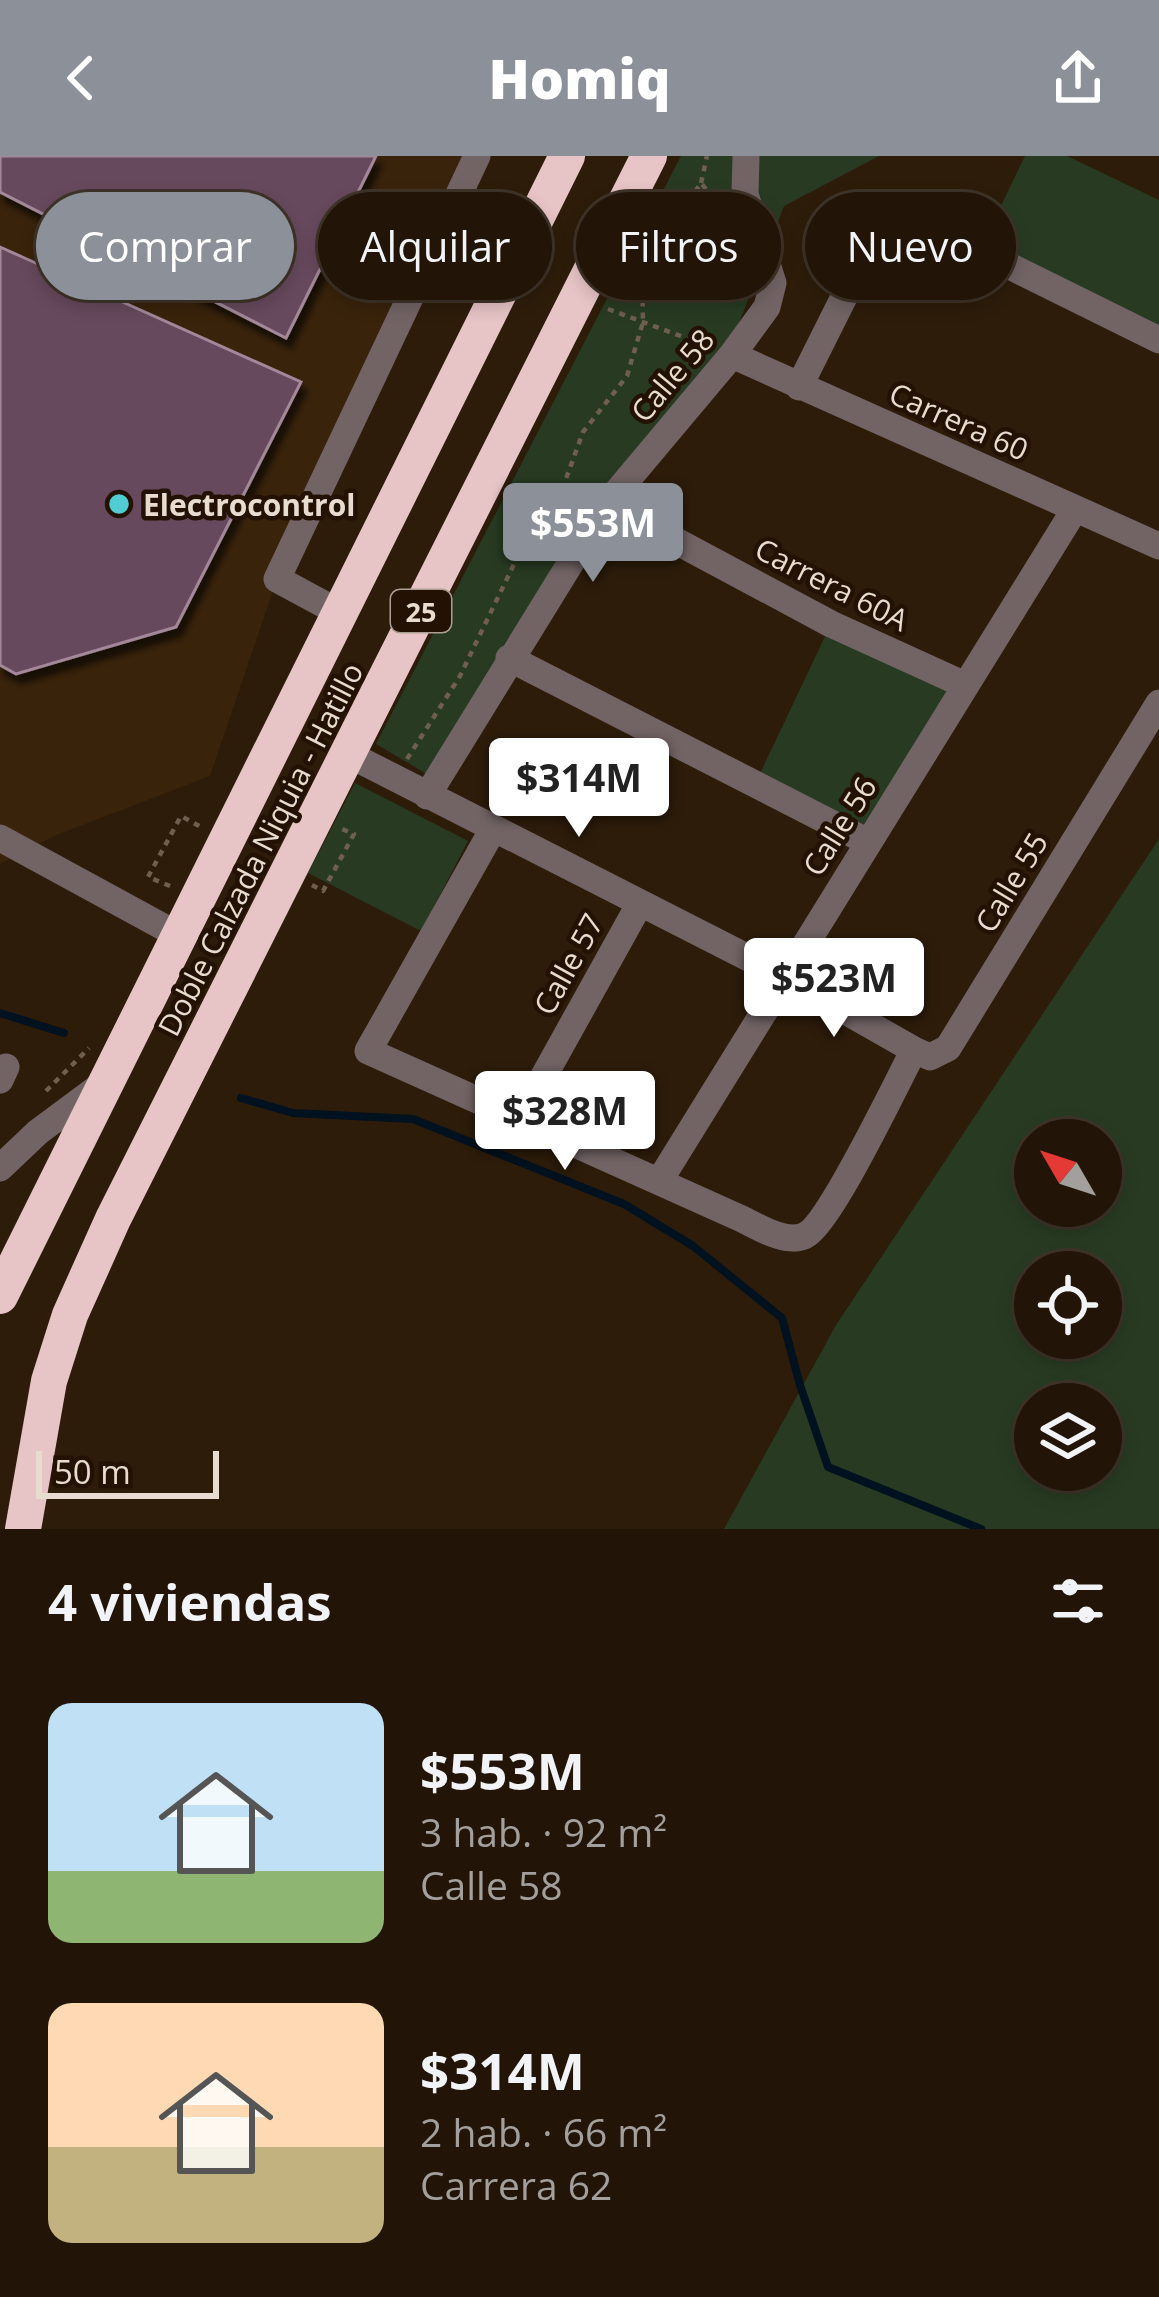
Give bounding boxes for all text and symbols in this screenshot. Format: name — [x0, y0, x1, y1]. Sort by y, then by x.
text: Homiq — [488, 41, 671, 115]
icon: back — [48, 45, 114, 111]
icon: share — [1045, 45, 1111, 111]
chip: Comprar — [36, 192, 294, 300]
chip: Alquilar — [318, 192, 552, 300]
chip: Filtros — [576, 192, 781, 300]
chip: Nuevo — [805, 192, 1016, 300]
street label: Calle 58 — [621, 320, 723, 430]
street label: Carrera 60 — [883, 372, 1035, 470]
pin: $553M — [509, 483, 677, 585]
place label: Electrocontrol — [143, 484, 355, 525]
marker: Electrocontrol — [106, 491, 132, 517]
text: $553M — [530, 495, 656, 548]
street label: Carrera 60A — [748, 528, 916, 640]
road number: 25 — [391, 590, 451, 632]
street label: Doble Calzada Niquia - Hatillo — [148, 655, 372, 1043]
pin: $314M — [495, 738, 663, 840]
text: $314M — [516, 750, 642, 803]
street label: Calle 56 — [793, 769, 885, 883]
street label: Calle 55 — [965, 824, 1057, 940]
street label: Calle 57 — [523, 906, 613, 1022]
pin: $523M — [750, 938, 918, 1040]
text: $523M — [771, 950, 897, 1003]
pin: $328M — [481, 1071, 649, 1173]
text: $328M — [502, 1083, 628, 1136]
north arrow — [1014, 1119, 1122, 1227]
map controls — [1014, 1119, 1122, 1491]
button: locate — [1014, 1251, 1122, 1359]
button: layers — [1014, 1383, 1122, 1491]
scale bar — [36, 1445, 219, 1498]
text: 50 m — [54, 1449, 131, 1494]
text: 4 viviendas — [48, 1566, 332, 1636]
icon: filters — [1045, 1568, 1111, 1634]
text: $553M — [420, 1735, 585, 1805]
icon: home — [144, 1751, 288, 1895]
text: 3 hab. · 92 m² — [420, 1805, 667, 1858]
text: Calle 58 — [420, 1858, 563, 1911]
text: $314M — [420, 2035, 585, 2105]
icon: home — [144, 2051, 288, 2195]
text: 2 hab. · 66 m² — [420, 2105, 667, 2158]
text: Carrera 62 — [420, 2158, 612, 2211]

